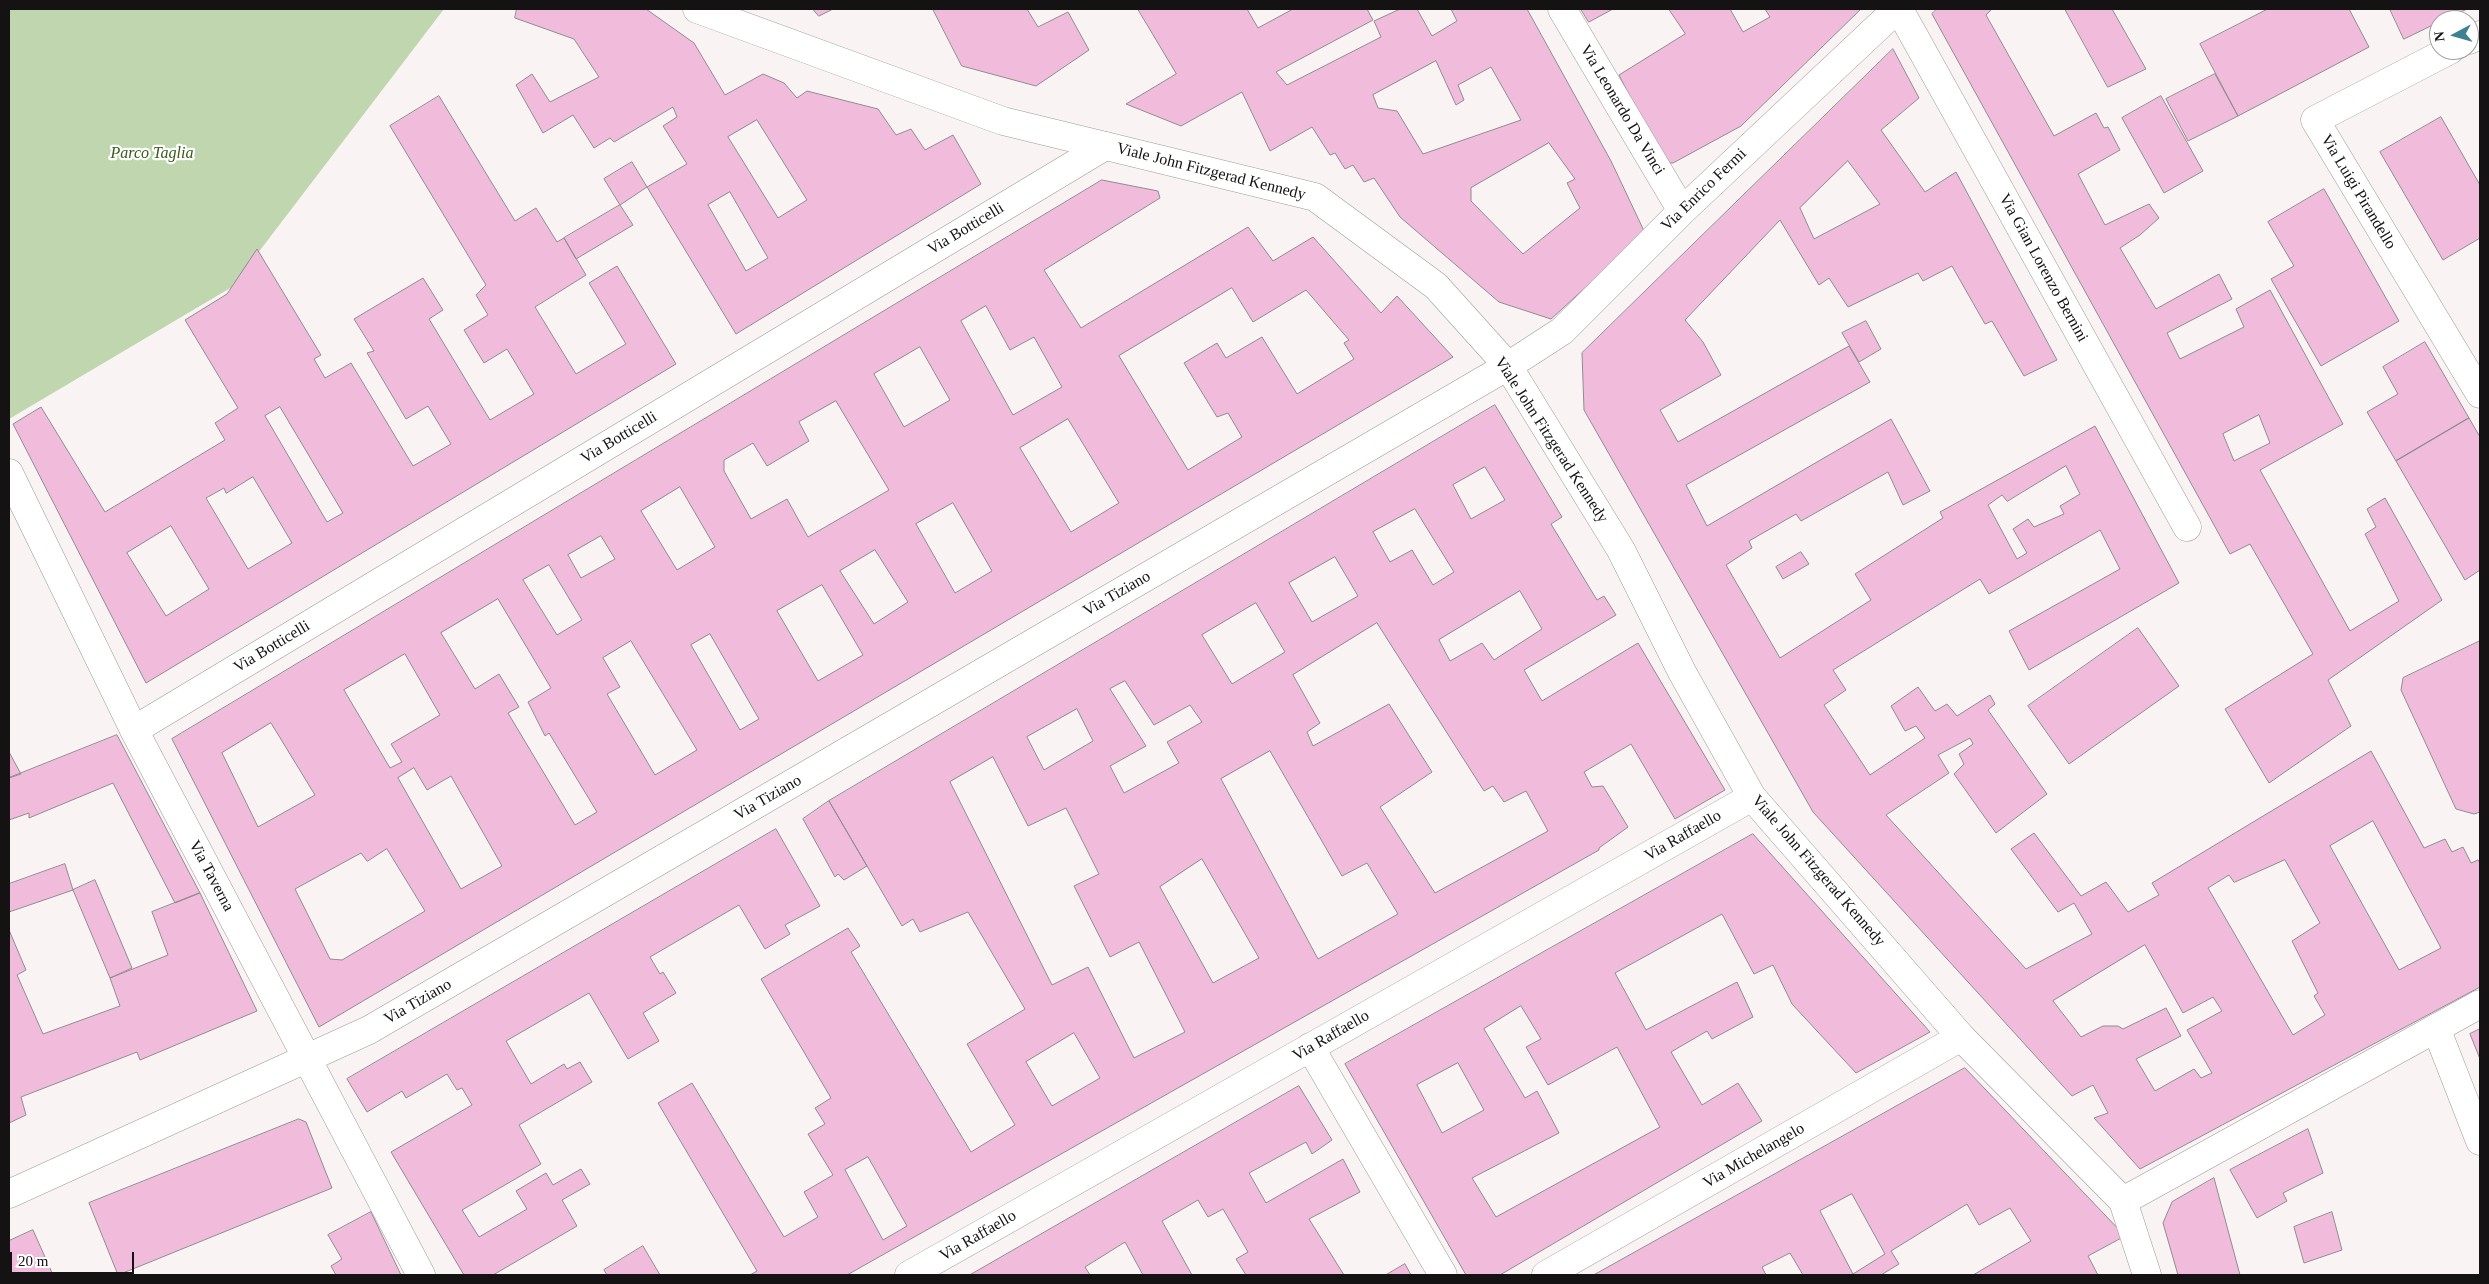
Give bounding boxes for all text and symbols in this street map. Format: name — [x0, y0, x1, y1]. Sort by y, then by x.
north arrow — [2429, 10, 2479, 60]
text: N — [2432, 31, 2448, 42]
street label: Via Leonardo Da Vinci — [1575, 41, 1669, 179]
street label: Via Luigi Pirandello — [2316, 131, 2400, 253]
street label: Viale John Fitzgerad Kennedy — [1115, 139, 1307, 205]
park label: Parco Taglia — [111, 144, 193, 164]
street label: Via Enrico Fermi — [1657, 145, 1751, 235]
street label: Via Gian Lorenzo Bernini — [1994, 191, 2092, 345]
street label: Via Botticelli — [924, 199, 1008, 259]
street label: Viale John Fitzgerad Kennedy — [1490, 353, 1612, 527]
street label: Via Botticelli — [577, 408, 661, 468]
street label: Via Tiziano — [1080, 567, 1154, 621]
street label: Via Botticelli — [230, 617, 314, 677]
street label: Via Tiziano — [731, 771, 805, 825]
street label: Viale John Fitzgerad Kennedy — [1747, 791, 1889, 951]
street label: Via Raffaello — [1641, 806, 1725, 866]
street label: Via Taverna — [184, 837, 238, 915]
street label: Via Tiziano — [381, 975, 455, 1029]
street label: Via Raffaello — [1289, 1006, 1373, 1066]
street label: Via Michelangelo — [1700, 1119, 1808, 1193]
street label: Via Raffaello — [936, 1206, 1020, 1266]
scale bar — [12, 1242, 136, 1274]
text: 20 m — [18, 1253, 48, 1269]

